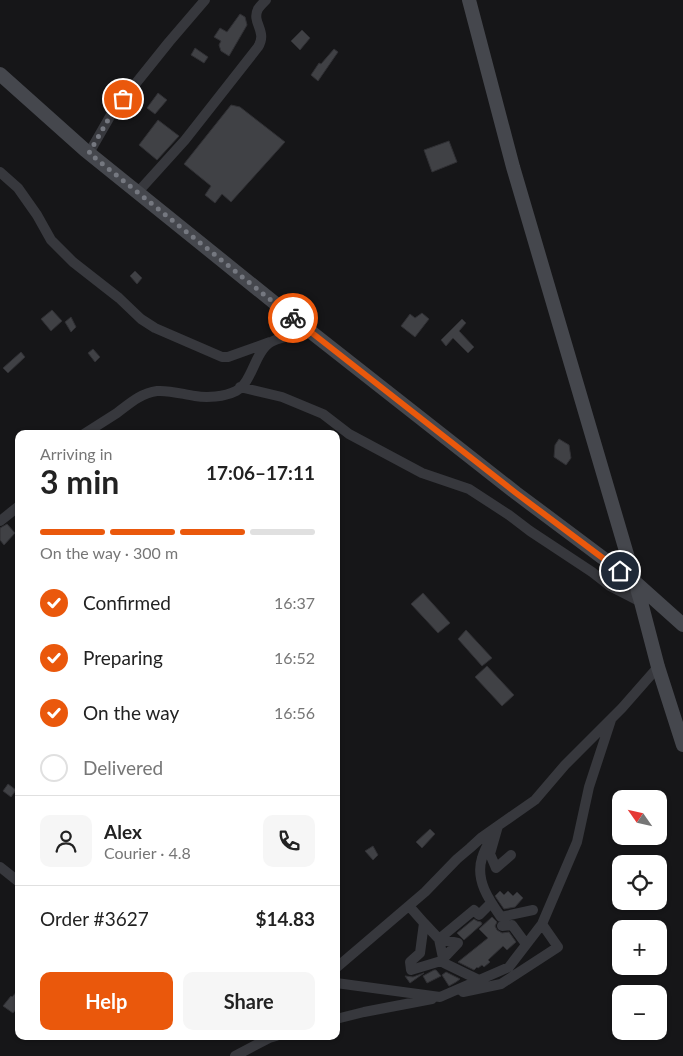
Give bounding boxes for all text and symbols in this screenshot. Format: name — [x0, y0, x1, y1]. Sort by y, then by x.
pin — [102, 78, 144, 120]
icon: bag — [109, 85, 137, 113]
courier — [268, 293, 318, 343]
icon: bike — [279, 304, 307, 332]
text: Arriving in — [40, 444, 113, 463]
text: 17:06–17:11 — [206, 461, 315, 484]
text: 3 min — [40, 462, 119, 501]
text: On the way · 300 m — [40, 543, 178, 562]
pin — [599, 550, 641, 592]
icon: home — [606, 557, 634, 585]
icon: check — [40, 589, 68, 617]
text: Confirmed — [83, 591, 171, 614]
text: 16:37 — [274, 593, 315, 612]
icon: check — [40, 644, 68, 672]
text: Preparing — [83, 646, 163, 669]
text: 16:52 — [274, 648, 315, 667]
icon: check — [40, 699, 68, 727]
text: On the way — [83, 701, 179, 724]
text: 16:56 — [274, 703, 315, 722]
text: Delivered — [83, 756, 163, 779]
north arrow — [612, 790, 668, 845]
map controls — [612, 790, 667, 1040]
button: person — [40, 815, 92, 867]
button: phone — [263, 815, 315, 867]
text: Alex — [104, 820, 142, 843]
text: Courier · 4.8 — [104, 843, 191, 862]
button: locate — [612, 855, 667, 910]
text: Order #3627 — [40, 907, 149, 930]
text: $14.83 — [255, 907, 315, 930]
button: + — [612, 920, 667, 975]
button: Help — [40, 972, 173, 1030]
button: Share — [183, 972, 315, 1030]
button: − — [612, 985, 667, 1040]

